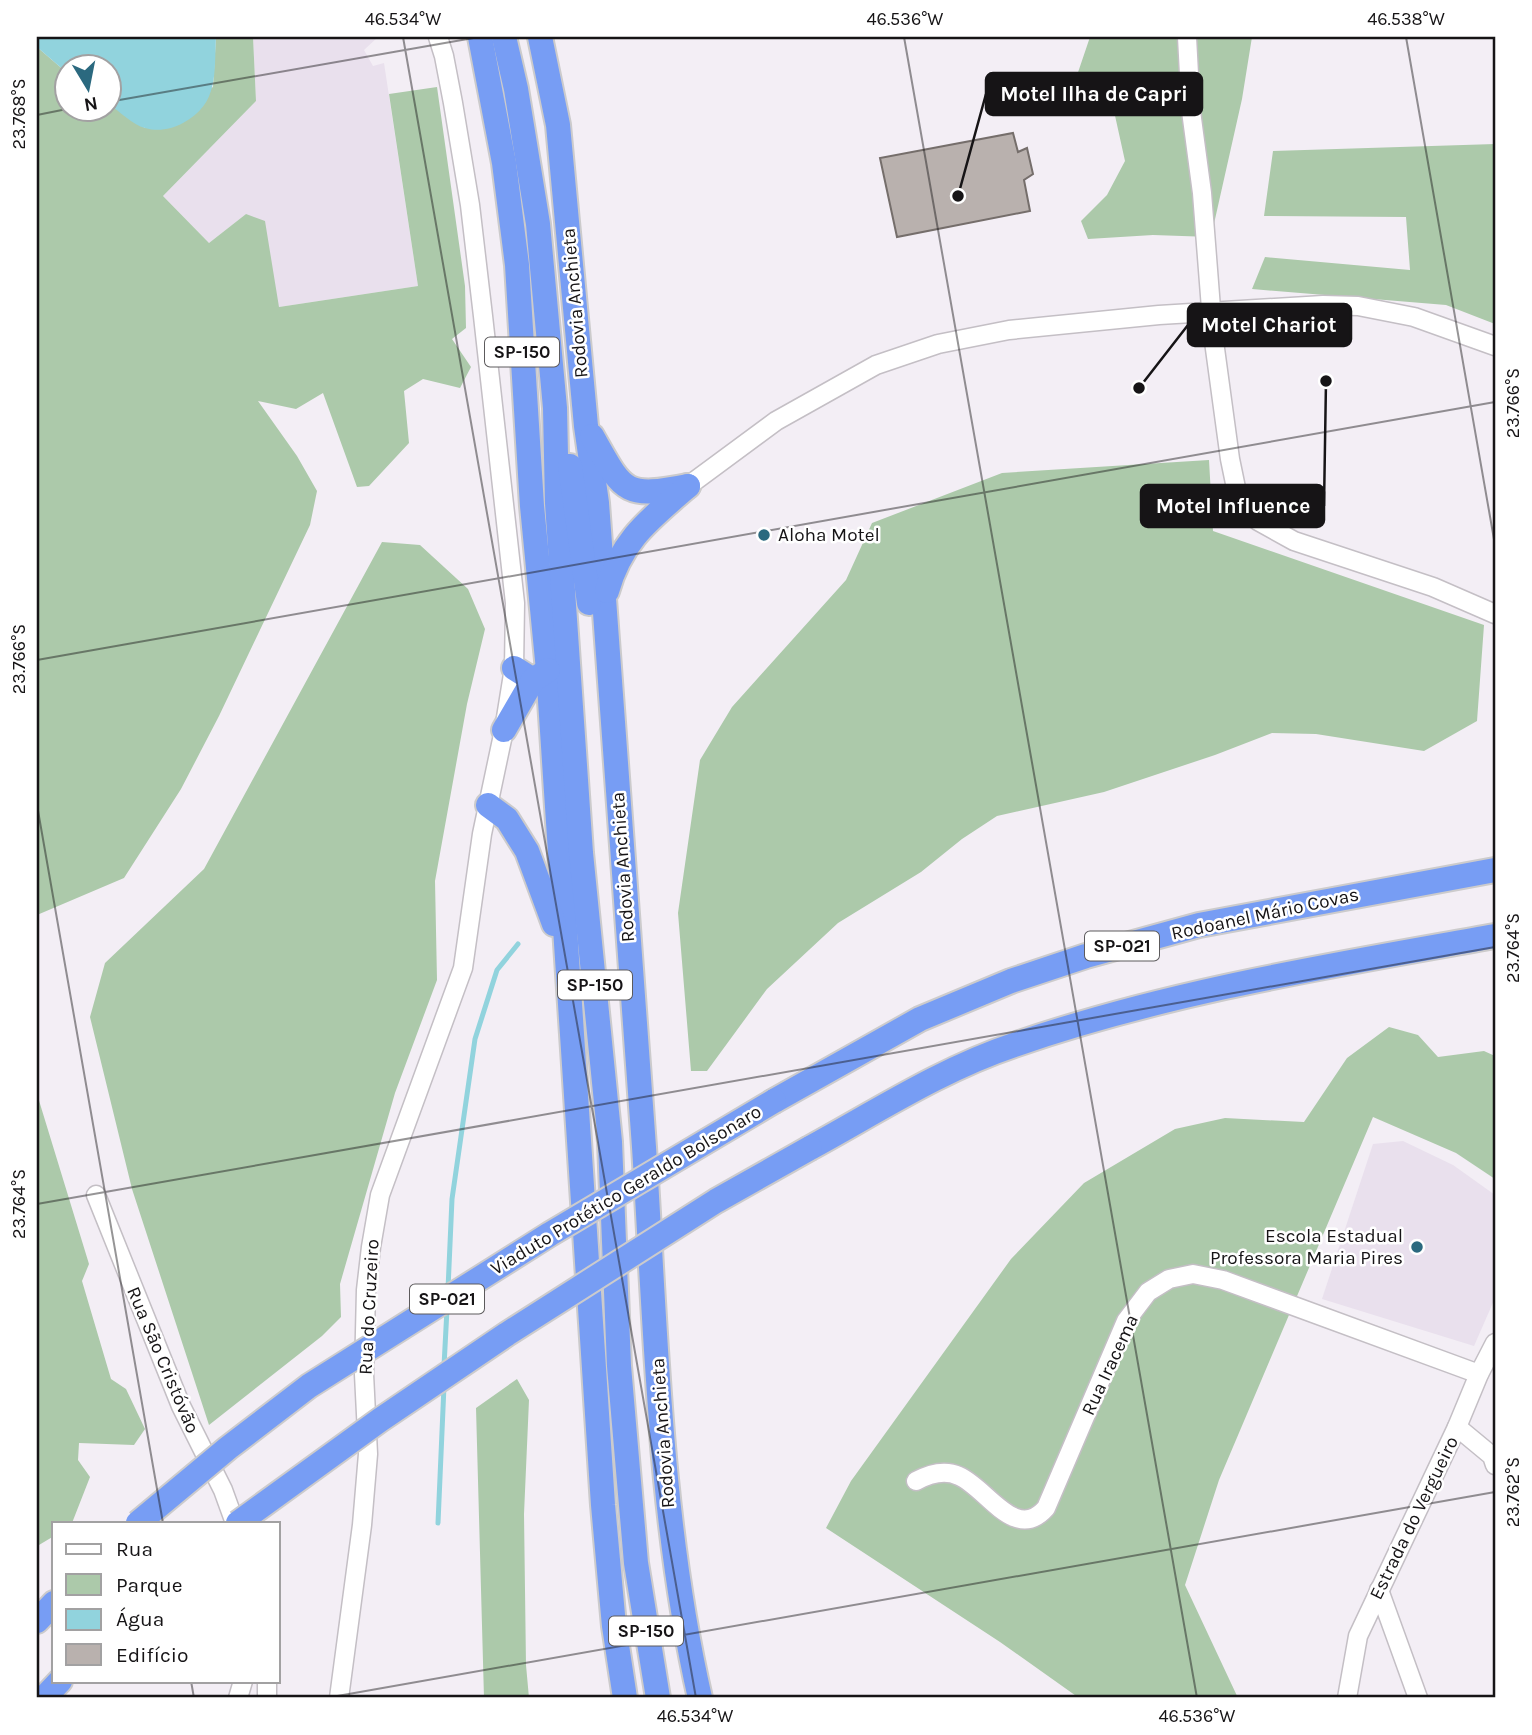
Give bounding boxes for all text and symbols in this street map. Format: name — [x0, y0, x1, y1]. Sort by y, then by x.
text: 46.534°W — [365, 8, 441, 30]
text: 46.536°W — [867, 8, 943, 30]
text: 46.538°W — [1367, 8, 1445, 30]
north arrow — [52, 52, 122, 122]
callout: Motel Ilha de Capri — [986, 73, 1202, 115]
text: 23.768°S — [8, 78, 30, 150]
text: Motel Ilha de Capri — [1000, 82, 1188, 106]
text: N — [82, 92, 99, 116]
street label: Rodovia Anchieta — [557, 227, 593, 379]
callout: Motel Chariot — [1188, 304, 1351, 346]
text: Motel Chariot — [1201, 313, 1337, 337]
road number: SP-150 — [485, 338, 559, 366]
text: 23.766°S — [1502, 368, 1524, 438]
callout: Motel Influence — [1141, 485, 1324, 527]
text: Motel Influence — [1156, 494, 1310, 518]
place label: Aloha Motel — [778, 524, 880, 546]
marker: Aloha Motel — [756, 527, 772, 543]
text: 23.766°S — [8, 624, 30, 694]
street label: Rodovia Anchieta — [607, 791, 639, 943]
street label: Rodoanel Mário Covas — [1169, 883, 1361, 945]
text: 23.764°S — [1502, 913, 1524, 983]
road number: SP-021 — [1085, 931, 1159, 960]
road number: SP-150 — [558, 970, 632, 1000]
street label: Viaduto Protético Geraldo Bolsonaro — [487, 1100, 765, 1280]
text: 23.764°S — [8, 1169, 30, 1239]
place label: Escola Estadual Professora Maria Pires — [1210, 1225, 1403, 1269]
street label: Rua do Cruzeiro — [354, 1239, 384, 1375]
marker: Escola Estadual Professora Maria Pires — [1409, 1239, 1425, 1255]
street label: Rua São Cristóvão — [122, 1283, 204, 1437]
road number: SP-021 — [410, 1284, 484, 1314]
street label: Rua Iracema — [1077, 1311, 1143, 1419]
street label: Rodovia Anchieta — [647, 1357, 679, 1509]
street label: Estrada do Vergueiro — [1365, 1433, 1463, 1603]
text: 23.762°S — [1502, 1457, 1524, 1527]
legend — [52, 1522, 280, 1682]
text: Rua — [116, 1537, 153, 1561]
text: Parque — [116, 1573, 183, 1597]
text: Água — [116, 1607, 164, 1631]
road number: SP-150 — [609, 1616, 683, 1646]
text: Edifício — [116, 1643, 189, 1667]
text: 46.534°W — [657, 1705, 733, 1727]
text: 46.536°W — [1159, 1705, 1235, 1727]

